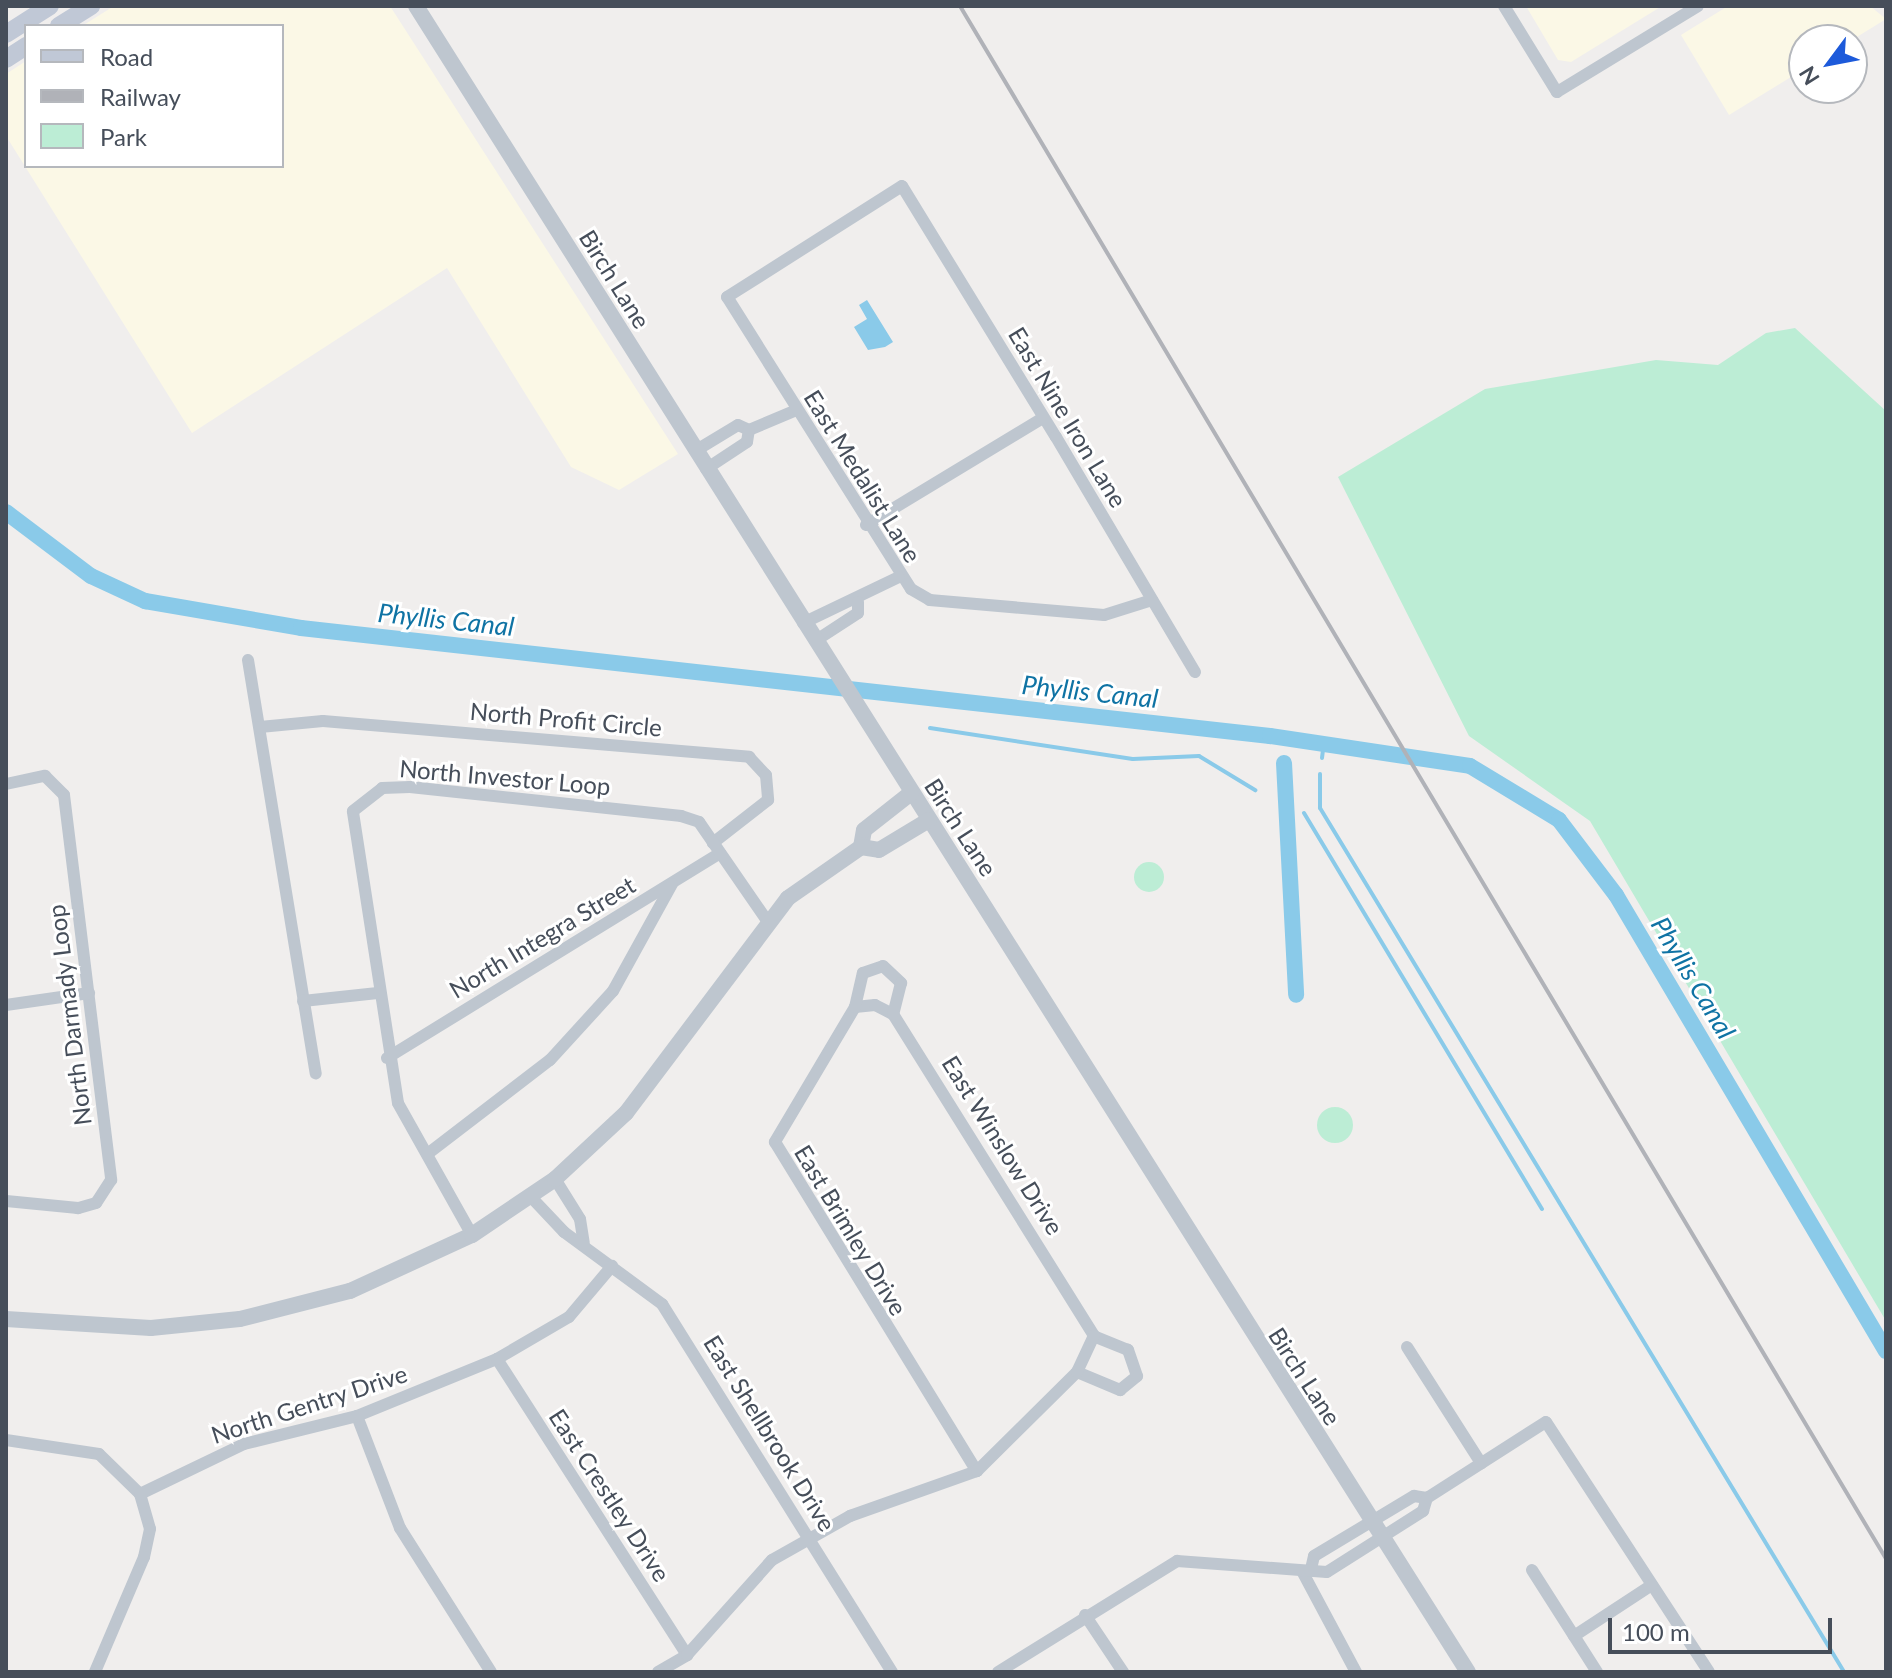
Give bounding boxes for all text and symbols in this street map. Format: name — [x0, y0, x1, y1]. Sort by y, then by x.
legend — [24, 24, 284, 168]
north arrow — [1788, 24, 1868, 104]
text: Road — [100, 42, 153, 71]
text: N — [1793, 62, 1825, 90]
text: Railway — [100, 82, 181, 111]
text: Park — [100, 122, 147, 151]
street label: Birch Lane — [573, 224, 657, 334]
street label: East Nine Iron Lane — [1003, 322, 1133, 512]
street label: East Medalist Lane — [798, 385, 928, 567]
water label: Phyllis Canal — [376, 597, 516, 643]
water label: Phyllis Canal — [1020, 669, 1160, 715]
street label: North Profit Circle — [469, 696, 663, 742]
street label: North Investor Loop — [398, 753, 612, 801]
street label: Birch Lane — [919, 773, 1003, 881]
street label: North Integra Street — [444, 870, 640, 1004]
street label: North Darmady Loop — [41, 903, 97, 1127]
water label: Phyllis Canal — [1644, 911, 1742, 1045]
street label: East Winslow Drive — [936, 1050, 1070, 1240]
street label: East Brimley Drive — [789, 1139, 913, 1321]
street label: Birch Lane — [1263, 1322, 1347, 1430]
street label: East Shellbrook Drive — [698, 1330, 842, 1536]
street label: North Gentry Drive — [207, 1359, 411, 1449]
street label: East Crestley Drive — [543, 1403, 677, 1587]
scale bar — [1612, 1602, 1836, 1652]
text: 100 m — [1622, 1617, 1690, 1646]

